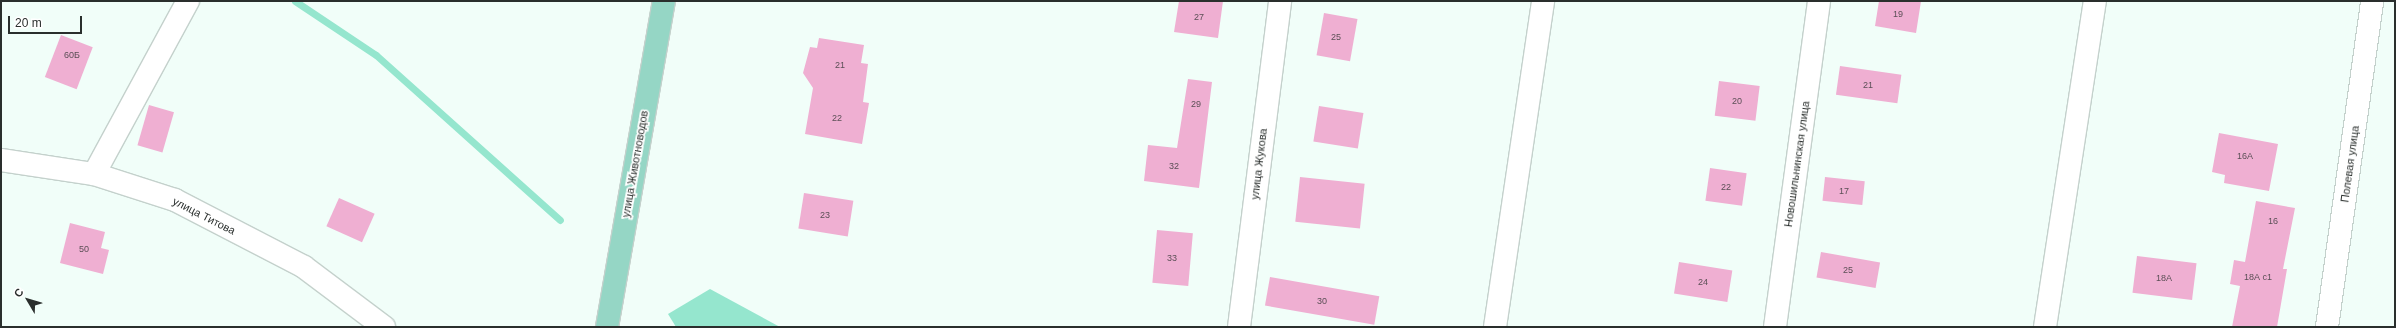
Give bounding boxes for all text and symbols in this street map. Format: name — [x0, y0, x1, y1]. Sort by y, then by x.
scale bar — [10, 8, 84, 34]
house number: 19 — [1893, 9, 1903, 19]
house number: 27 — [1194, 12, 1204, 22]
text: 20 m — [15, 16, 42, 30]
house number: 25 — [1331, 32, 1341, 42]
house number: 60Б — [64, 50, 80, 60]
house number: 21 — [835, 60, 845, 70]
house number: 21 — [1863, 80, 1873, 90]
house number: 20 — [1732, 96, 1742, 106]
house number: 29 — [1191, 99, 1201, 109]
street label: Новошильнинская улица — [1782, 100, 1812, 228]
street label: улица Животноводов — [619, 109, 651, 219]
house number: 22 — [832, 113, 842, 123]
street label: Полевая улица — [2338, 125, 2362, 203]
street label: улица Жукова — [1248, 128, 1270, 200]
house number: 16А — [2237, 151, 2253, 161]
house number: 32 — [1169, 161, 1179, 171]
house number: 22 — [1721, 182, 1731, 192]
house number: 17 — [1839, 186, 1849, 196]
street label: улица Титова — [170, 195, 238, 237]
house number: 23 — [820, 210, 830, 220]
house number: 16 — [2268, 216, 2278, 226]
house number: 50 — [79, 244, 89, 254]
house number: 33 — [1167, 253, 1177, 263]
house number: 25 — [1843, 265, 1853, 275]
house number: 18А с1 — [2244, 272, 2272, 282]
house number: 18А — [2156, 273, 2172, 283]
house number: 24 — [1698, 277, 1708, 287]
north arrow — [8, 280, 48, 320]
text: С — [11, 286, 26, 299]
house number: 30 — [1317, 296, 1327, 306]

